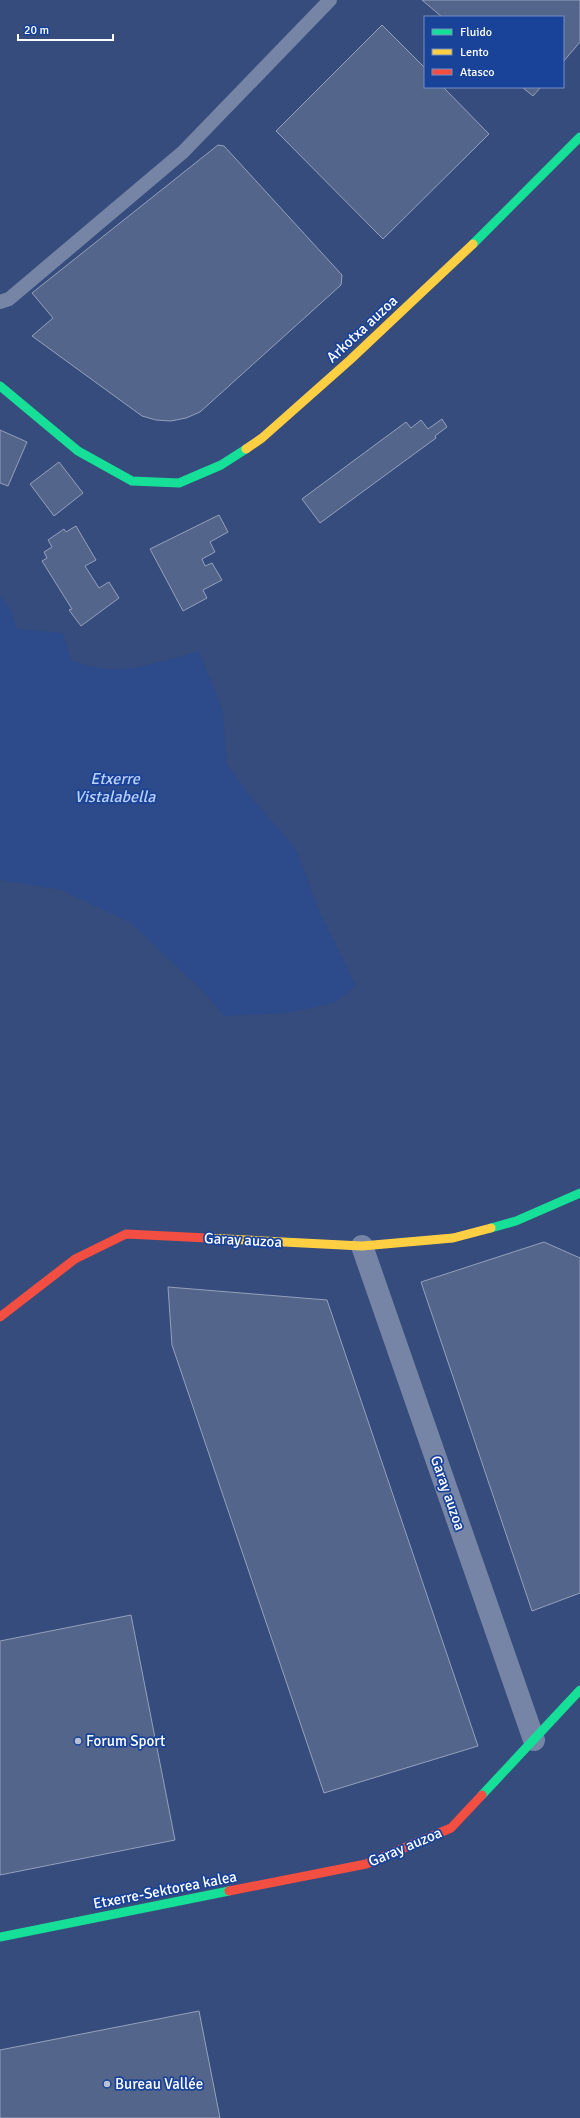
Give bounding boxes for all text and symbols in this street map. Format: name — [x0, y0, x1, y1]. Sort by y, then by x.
scale bar — [18, 16, 113, 42]
legend — [424, 16, 564, 88]
text: 20 m — [24, 23, 49, 38]
text: Fluido — [460, 25, 492, 40]
text: Lento — [460, 45, 489, 60]
text: Atasco — [460, 65, 495, 80]
street label: Arkotxa auzoa — [323, 292, 401, 366]
water label: Etxerre Vistalabella — [75, 769, 156, 807]
street label: Garay auzoa — [204, 1229, 282, 1251]
street label: Garay auzoa — [427, 1453, 469, 1533]
place label: Forum Sport — [86, 1732, 165, 1750]
marker: Forum Sport — [73, 1736, 83, 1746]
street label: Garay auzoa — [366, 1823, 444, 1871]
street label: Etxerre-Sektorea kalea — [92, 1867, 238, 1913]
place label: Bureau Vallée — [115, 2075, 203, 2093]
marker: Bureau Vallée — [102, 2079, 112, 2089]

